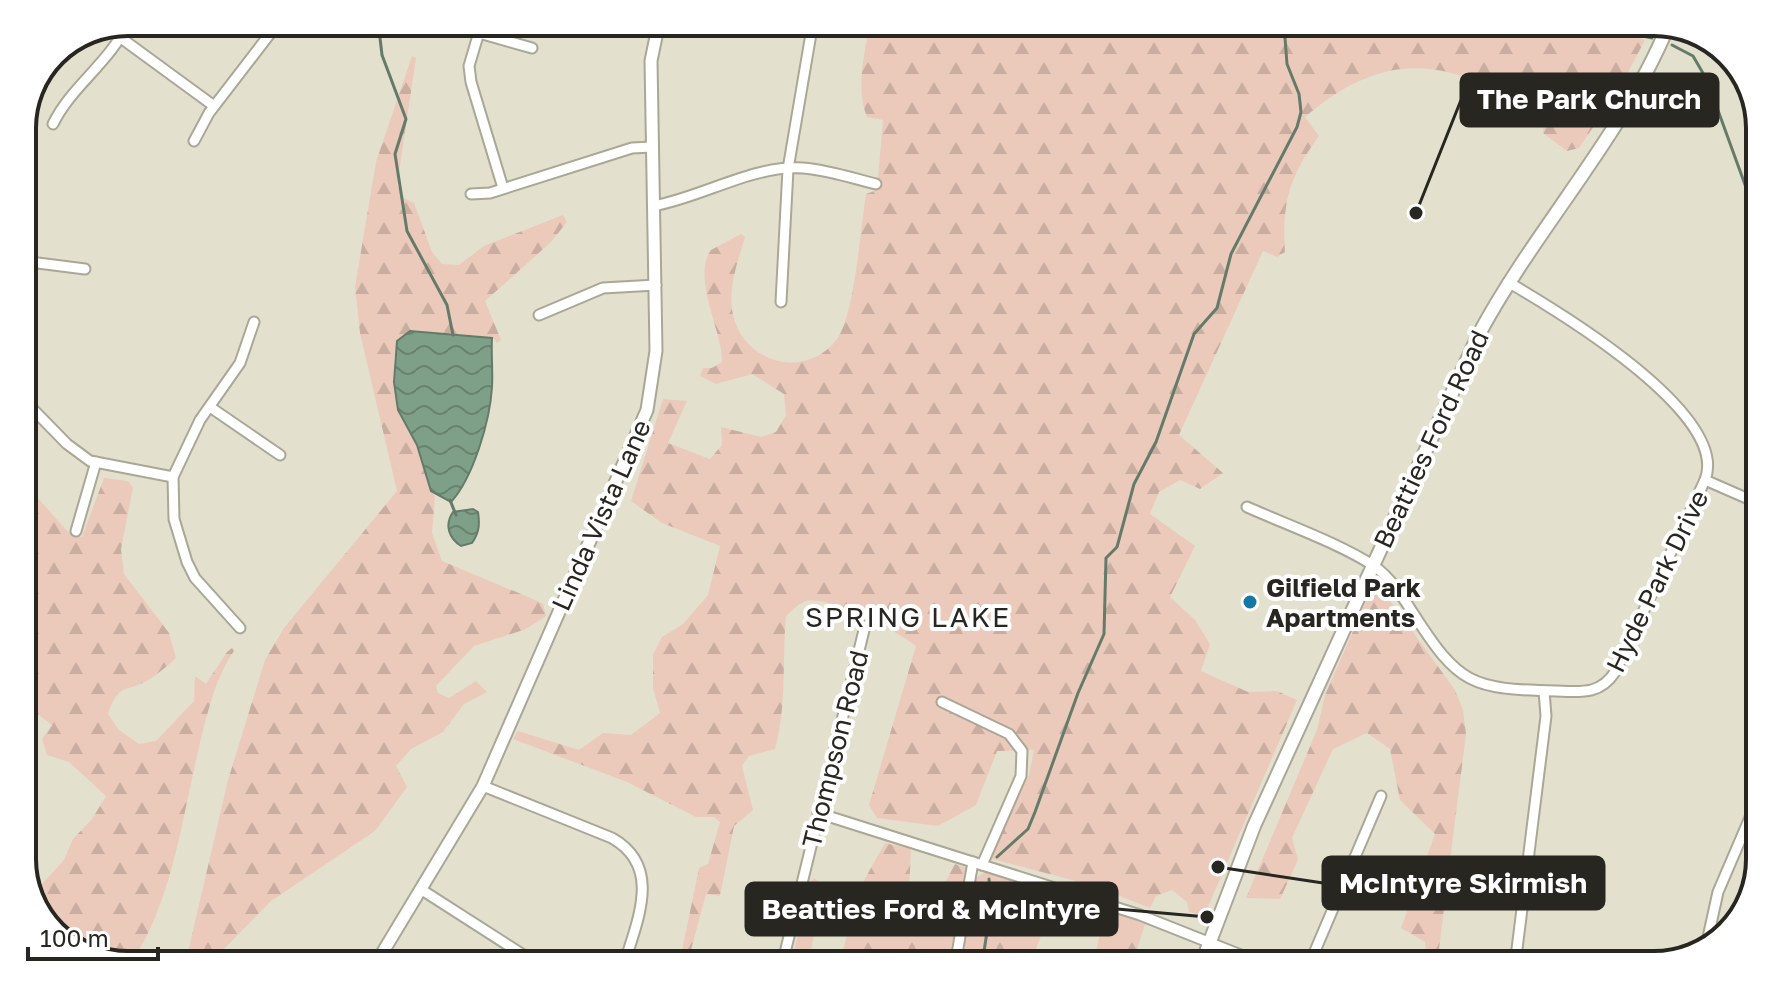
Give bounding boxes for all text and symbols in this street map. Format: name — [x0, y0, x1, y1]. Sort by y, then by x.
callout: The Park Church — [1461, 74, 1718, 126]
text: The Park Church — [1477, 82, 1701, 115]
street label: Beatties Ford Road — [1367, 325, 1495, 553]
street label: Linda Vista Lane — [545, 415, 657, 615]
street label: Hyde Park Drive — [1600, 485, 1714, 677]
place label: Gilfield Park Apartments — [1266, 572, 1421, 633]
marker: Gilfield Park Apartments — [1241, 593, 1259, 611]
district label: SPRING LAKE — [805, 600, 1011, 633]
street label: Thompson Road — [795, 647, 875, 851]
callout: McIntyre Skirmish — [1323, 857, 1604, 909]
text: McIntyre Skirmish — [1339, 866, 1587, 899]
callout: Beatties Ford & McIntyre — [746, 883, 1117, 935]
text: Beatties Ford & McIntyre — [761, 892, 1101, 925]
scale bar — [28, 911, 158, 961]
text: 100 m — [40, 923, 109, 952]

